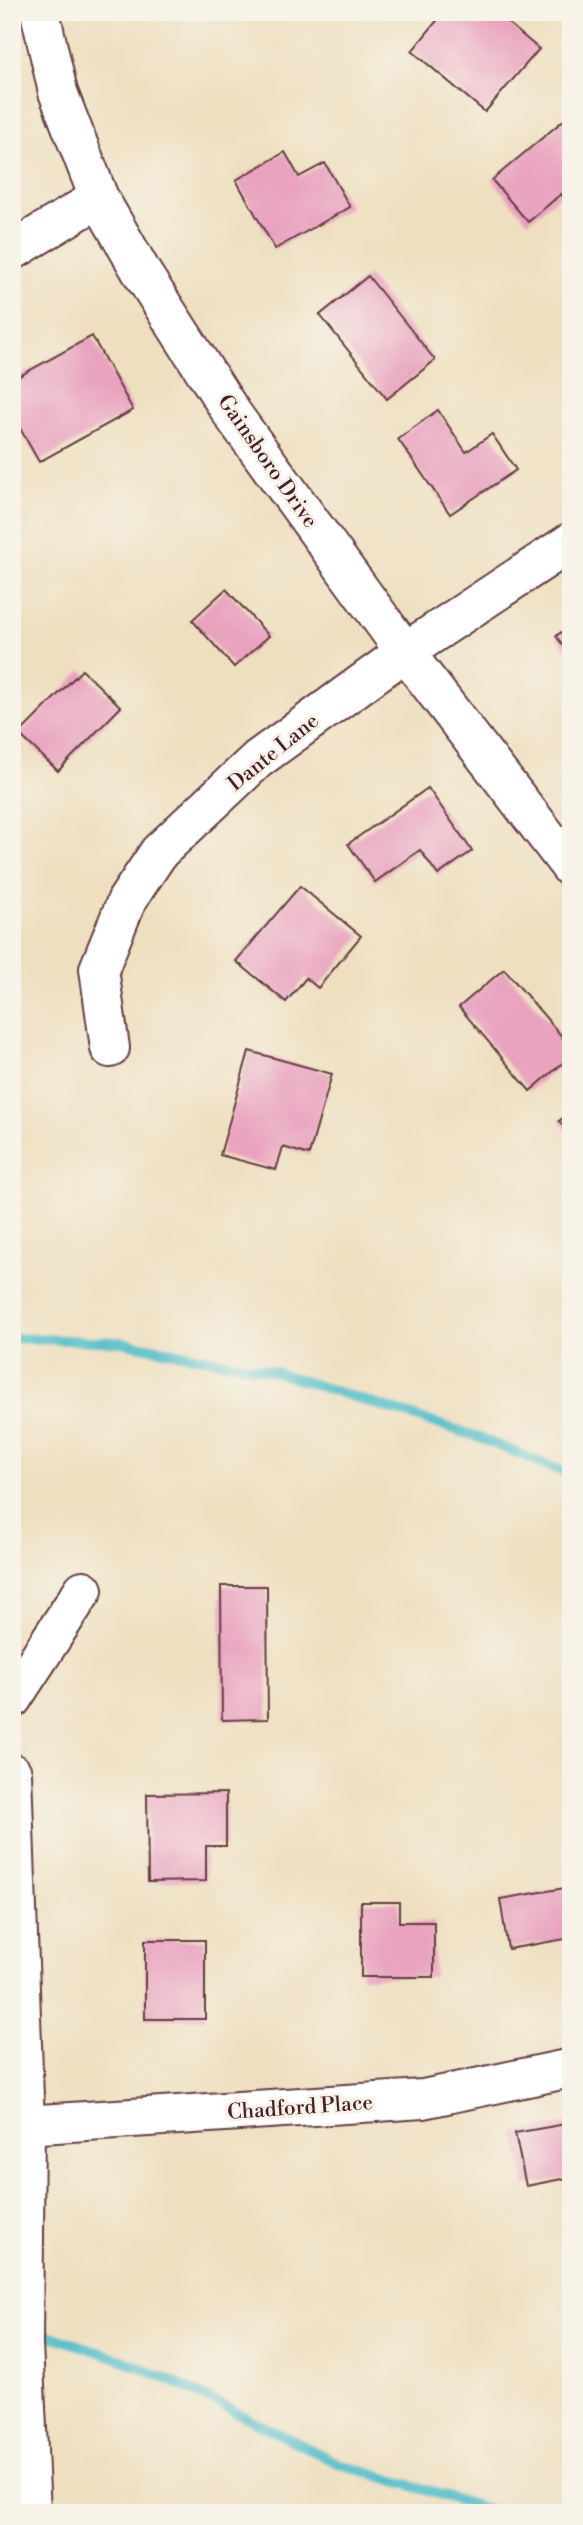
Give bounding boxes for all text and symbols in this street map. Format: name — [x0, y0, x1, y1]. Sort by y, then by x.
street label: Gainsboro Drive — [212, 390, 323, 533]
street label: Dante Lane — [223, 708, 324, 797]
street label: Chadford Place — [226, 2090, 374, 2126]

